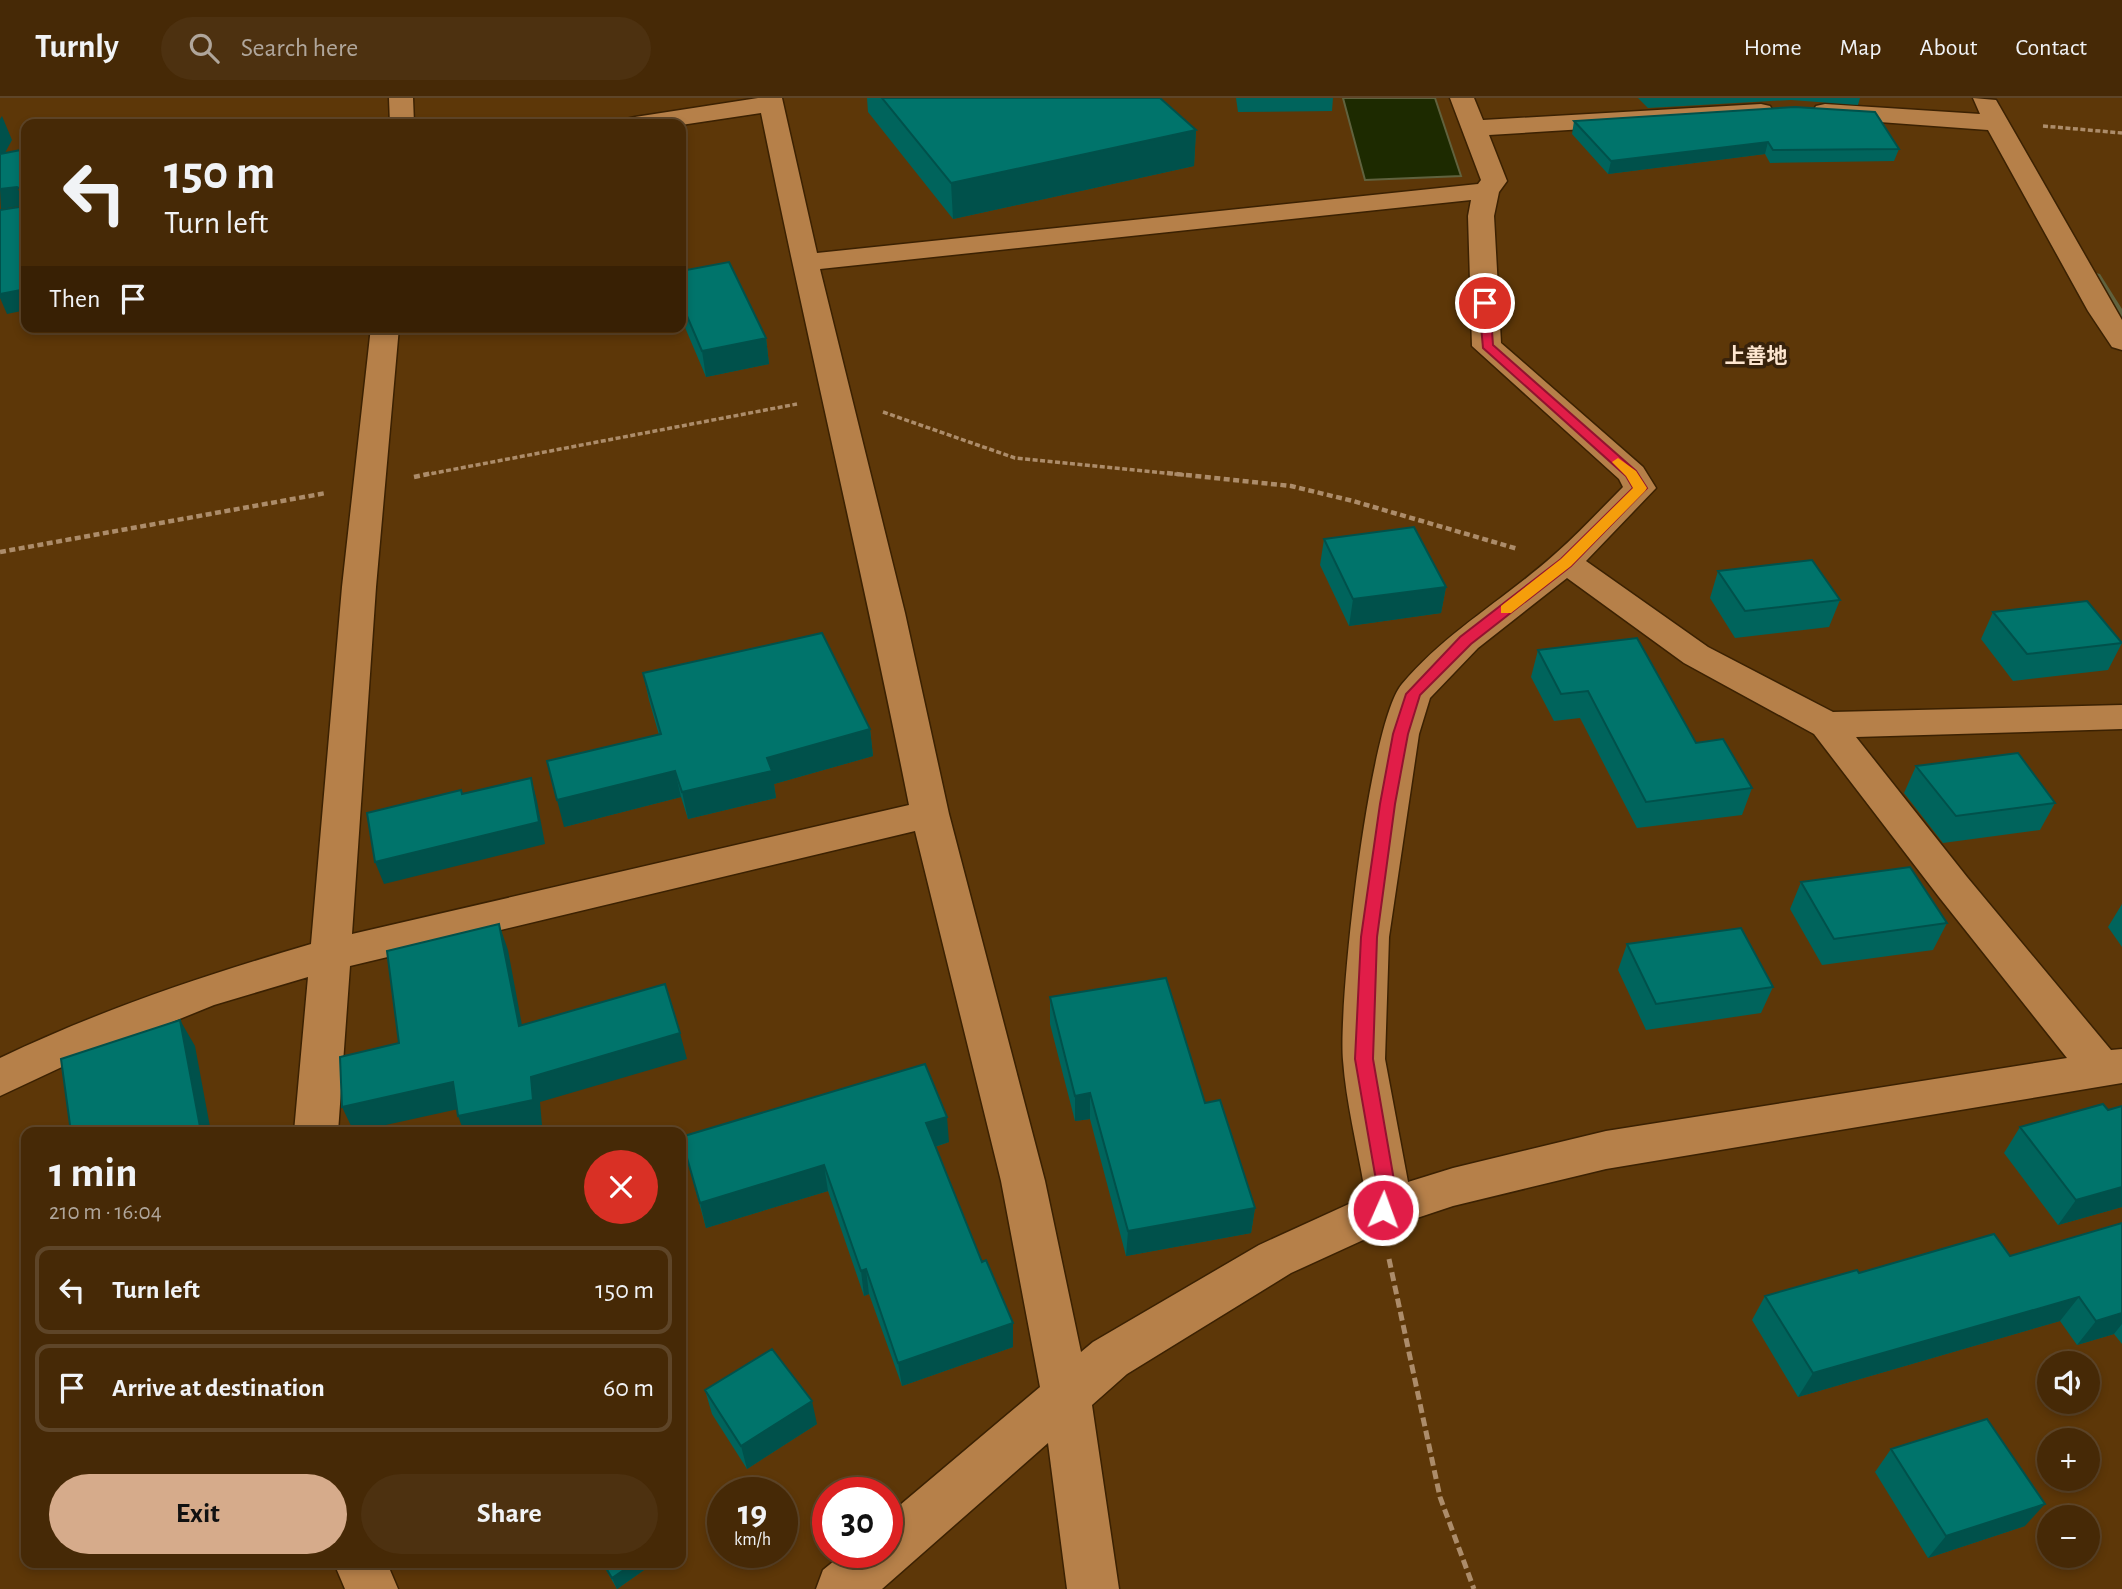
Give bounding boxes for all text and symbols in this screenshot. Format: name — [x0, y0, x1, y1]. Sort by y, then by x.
search box — [161, 17, 651, 80]
icon: search — [185, 29, 223, 67]
text: Turnly — [35, 31, 119, 64]
text: Search here — [241, 35, 358, 61]
text: Home — [1744, 36, 1802, 60]
text: Map — [1840, 36, 1882, 60]
text: About — [1920, 36, 1977, 60]
text: Contact — [2015, 36, 2087, 60]
icon: left — [49, 147, 140, 238]
text: 150 m — [164, 149, 275, 198]
text: Turn left — [164, 207, 268, 239]
pin — [1455, 273, 1515, 333]
icon: arrive — [114, 280, 152, 318]
icon: arrive — [1466, 284, 1504, 322]
text: Then — [49, 286, 100, 312]
district label: 上善地 — [1725, 345, 1788, 367]
button: close — [584, 1150, 658, 1224]
text: 1 min — [49, 1152, 138, 1194]
position arrow — [1346, 1173, 1420, 1247]
text: 210 m · 16:04 — [49, 1201, 162, 1224]
icon: left — [53, 1271, 91, 1309]
text: Turn left — [112, 1277, 200, 1303]
text: 150 m — [595, 1277, 654, 1303]
map controls — [2037, 1351, 2100, 1568]
button: sound — [2037, 1351, 2100, 1414]
icon: arrive — [53, 1369, 91, 1407]
text: Arrive at destination — [112, 1375, 325, 1401]
text: 60 m — [603, 1375, 654, 1401]
button: + — [2037, 1428, 2100, 1491]
button: Exit — [49, 1474, 347, 1554]
button: Share — [361, 1474, 658, 1554]
speed limit sign: 30 — [812, 1477, 903, 1568]
text: 19 — [738, 1496, 767, 1531]
button: − — [2037, 1505, 2100, 1568]
text: km/h — [734, 1531, 771, 1549]

